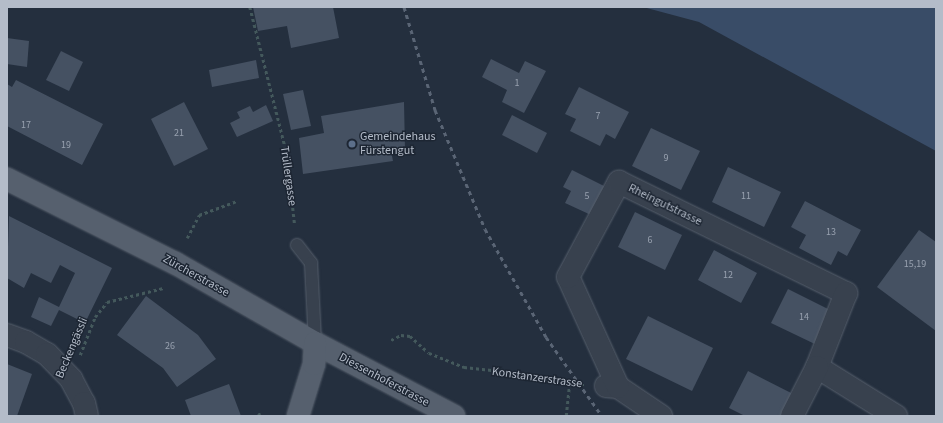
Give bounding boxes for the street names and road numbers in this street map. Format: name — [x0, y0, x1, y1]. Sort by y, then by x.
street label: Trüllergasse — [277, 145, 299, 207]
street label: Rheingutstrasse — [626, 181, 704, 229]
street label: Zürcherstrasse — [160, 252, 232, 300]
street label: Beckengässli — [53, 315, 91, 381]
street label: Diessenhoferstrasse — [336, 350, 432, 410]
street label: Konstanzerstrasse — [491, 365, 583, 391]

